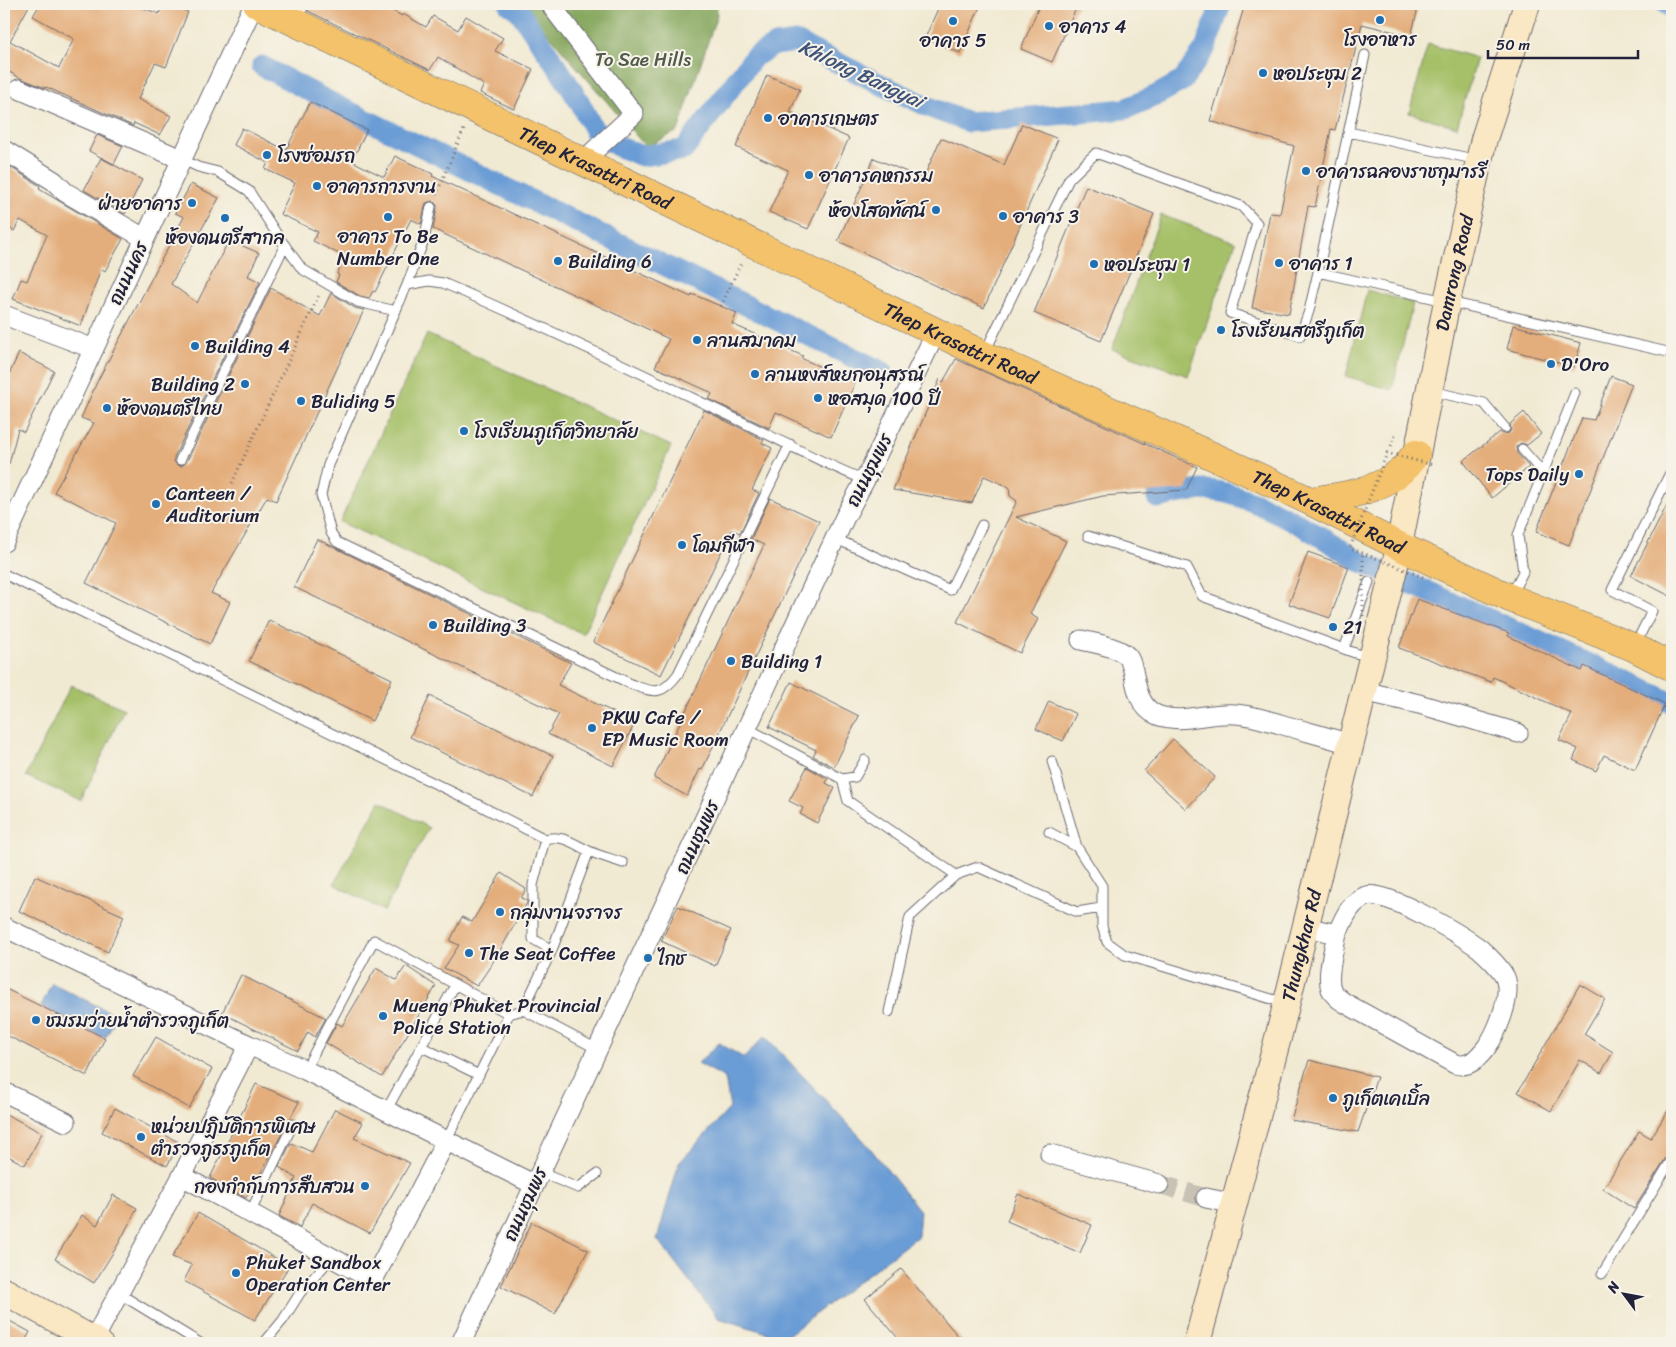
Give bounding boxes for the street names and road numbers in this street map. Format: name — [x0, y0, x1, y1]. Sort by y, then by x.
street label: Thep Krasattri Road — [513, 116, 680, 220]
street label: Damrong Road — [1425, 210, 1483, 334]
street label: ถนนนคร — [99, 235, 158, 311]
street label: Thep Krasattri Road — [878, 292, 1045, 394]
street label: ถนนชุมพร — [836, 427, 902, 513]
street label: Thep Krasattri Road — [1247, 460, 1413, 564]
street label: ถนนชุมพร — [665, 794, 729, 880]
street label: Thungkhar Rd — [1271, 884, 1331, 1005]
street label: ถนนชุมพร — [493, 1161, 557, 1247]

